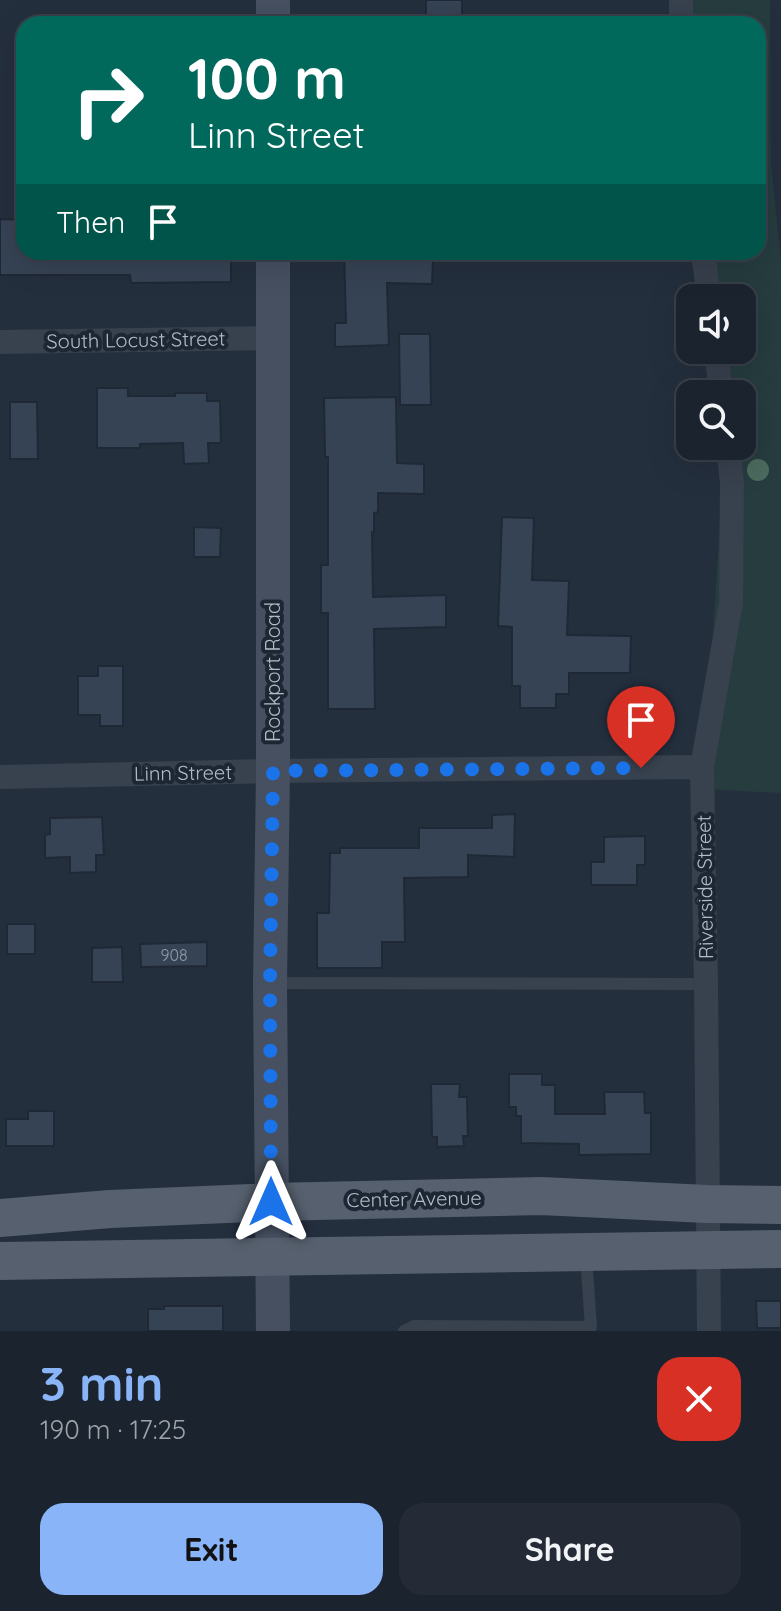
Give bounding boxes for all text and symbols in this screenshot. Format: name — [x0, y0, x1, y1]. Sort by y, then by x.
text: 100 m — [188, 43, 346, 113]
icon: right — [56, 48, 160, 152]
text: Linn Street — [188, 112, 365, 157]
icon: arrive — [141, 200, 185, 244]
text: Then — [56, 203, 125, 241]
map controls — [676, 284, 756, 460]
button: sound — [676, 284, 756, 364]
street label: South Locust Street — [46, 325, 226, 354]
button: search — [676, 380, 756, 460]
street label: Rockport Road — [260, 602, 285, 742]
pin — [607, 686, 675, 768]
icon: arrive — [619, 698, 663, 742]
street label: Linn Street — [134, 759, 232, 786]
street label: Riverside Street — [691, 814, 718, 959]
house number: 908 — [160, 945, 188, 965]
position arrow — [229, 1160, 313, 1244]
street label: Center Avenue — [346, 1185, 482, 1212]
text: 3 min — [40, 1353, 163, 1413]
button: close — [657, 1357, 741, 1441]
text: 190 m · 17:25 — [40, 1413, 186, 1446]
button: Exit — [40, 1503, 383, 1595]
button: Share — [399, 1503, 741, 1595]

